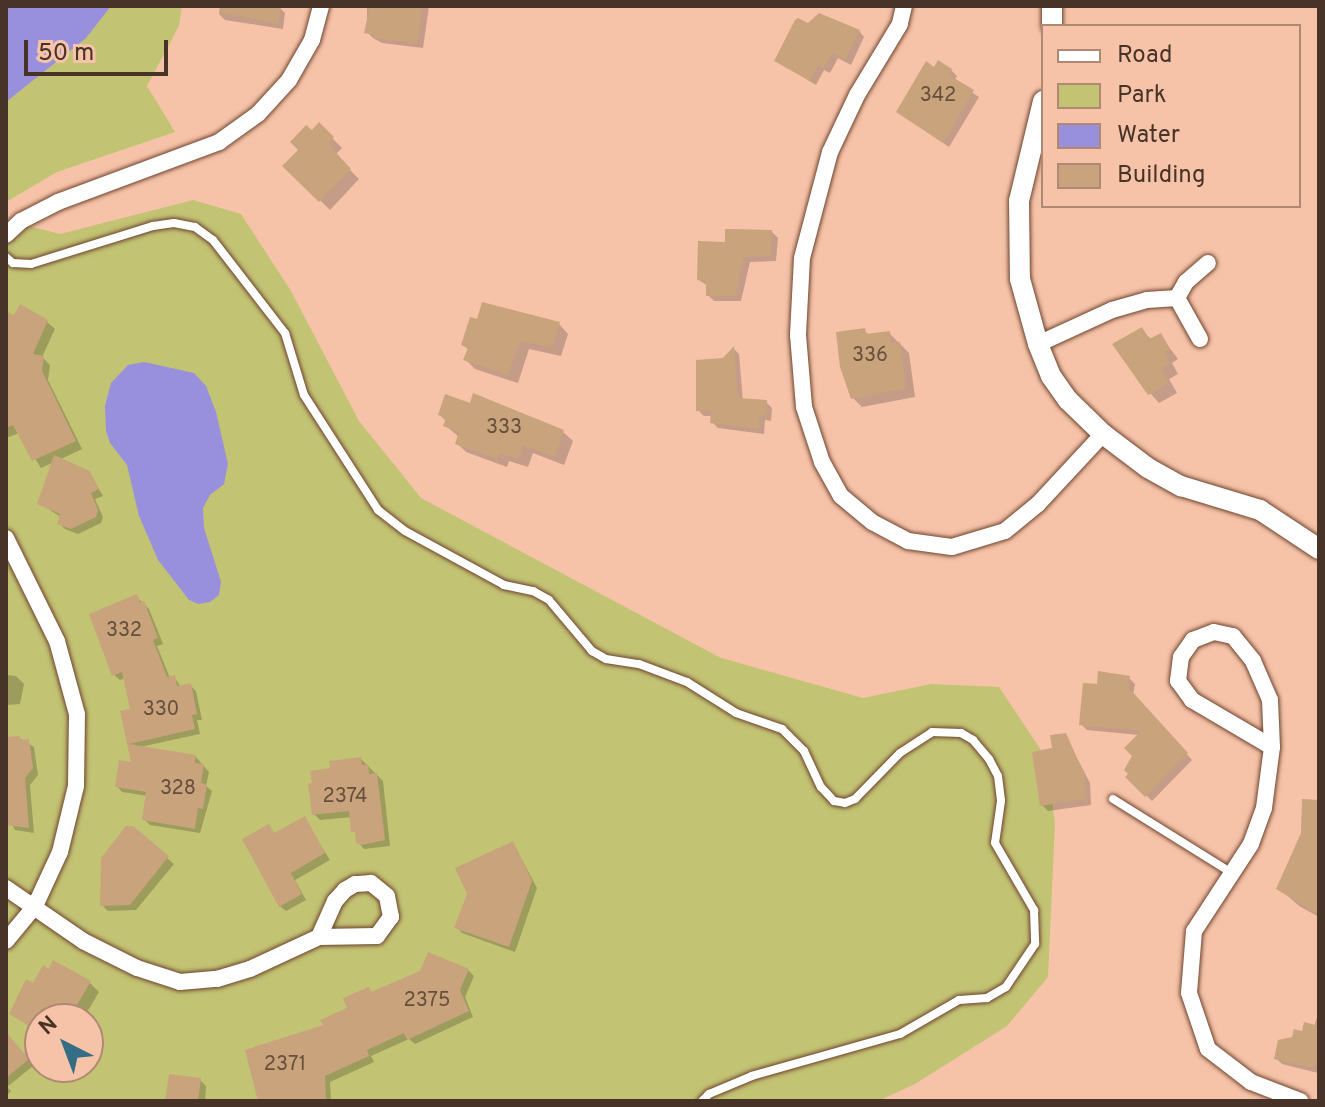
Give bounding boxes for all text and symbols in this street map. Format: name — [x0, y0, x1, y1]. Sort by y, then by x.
scale bar — [28, 24, 172, 74]
legend — [1041, 24, 1301, 208]
text: 50 m — [38, 39, 94, 69]
text: Road — [1117, 41, 1173, 71]
text: Park — [1117, 81, 1167, 111]
house number: 342 — [920, 84, 956, 108]
text: Water — [1117, 121, 1180, 151]
text: Building — [1117, 161, 1206, 191]
house number: 336 — [852, 344, 888, 368]
house number: 333 — [486, 416, 522, 440]
house number: 332 — [106, 619, 142, 643]
house number: 330 — [143, 698, 179, 722]
house number: 328 — [160, 777, 196, 801]
house number: 2374 — [323, 785, 367, 809]
house number: 2375 — [404, 989, 450, 1013]
north arrow — [24, 1003, 104, 1083]
text: N — [34, 1011, 64, 1042]
house number: 2371 — [264, 1053, 306, 1077]

